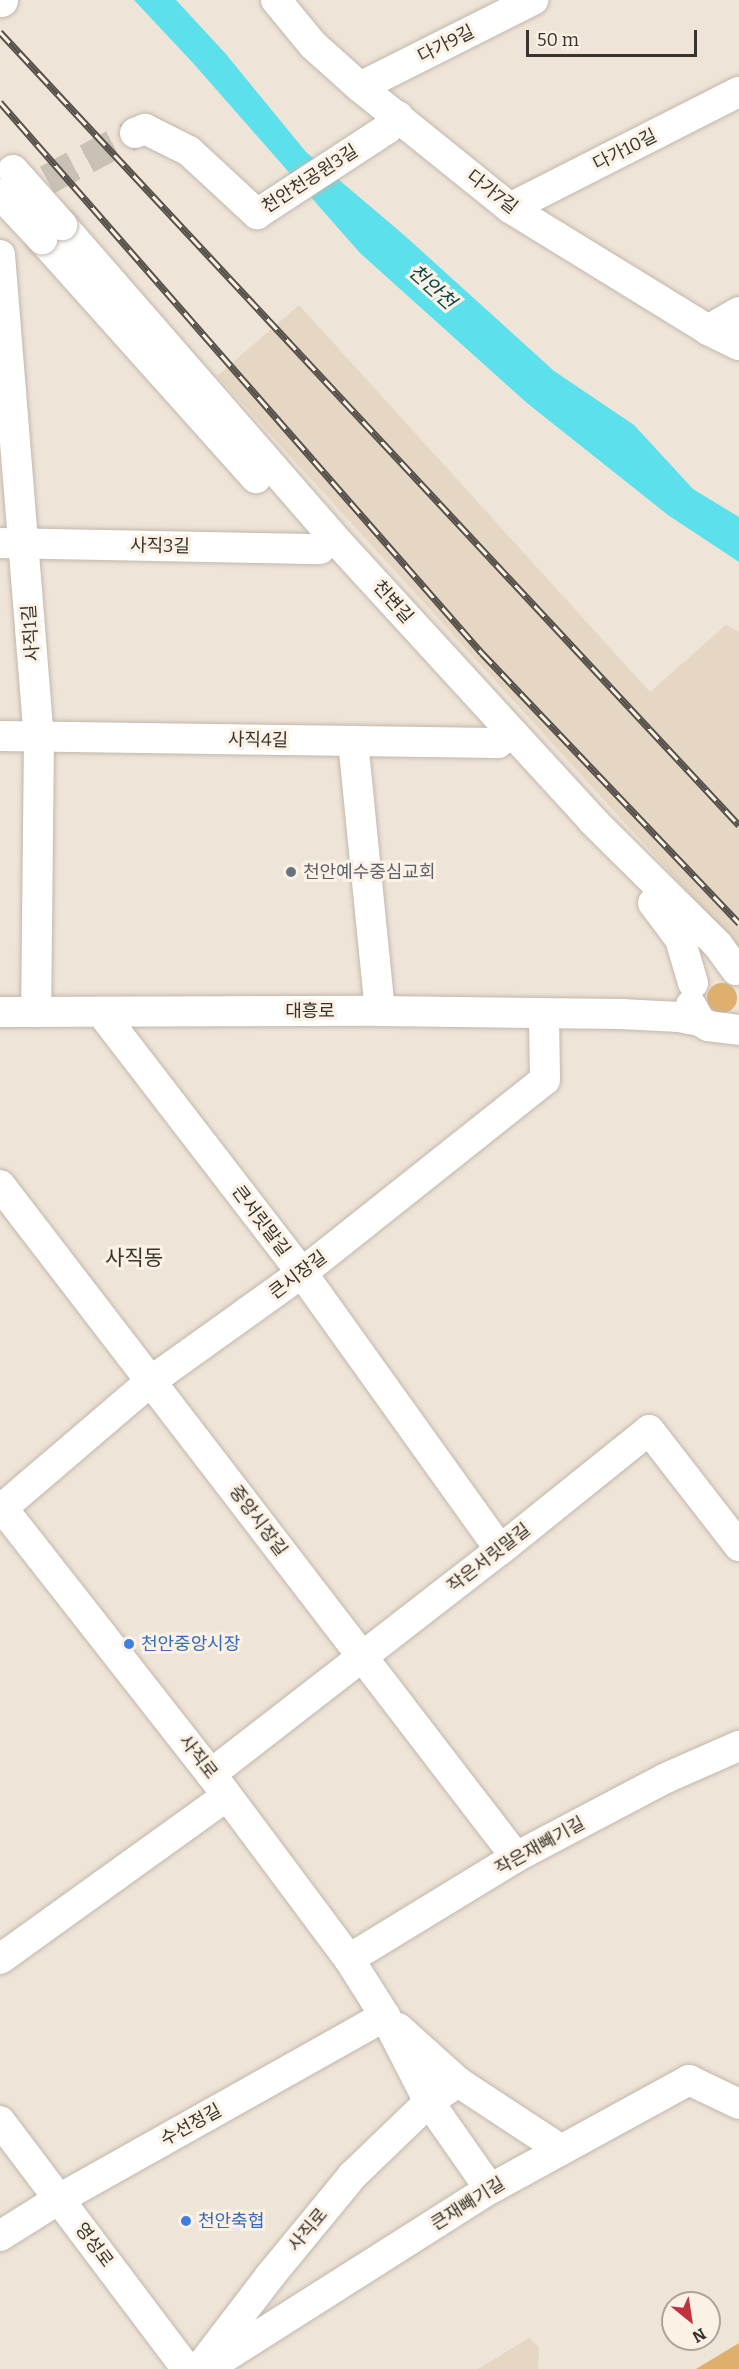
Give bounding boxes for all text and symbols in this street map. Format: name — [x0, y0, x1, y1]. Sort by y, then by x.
scale bar — [529, 18, 700, 56]
street label: 다가9길 — [414, 21, 478, 67]
text: 50 m — [537, 29, 579, 51]
street label: 다가10길 — [590, 125, 660, 175]
street label: 천안천공원3길 — [258, 140, 362, 218]
street label: 다가7길 — [462, 165, 522, 219]
water label: 천안천 — [403, 260, 461, 314]
street label: 사직3길 — [130, 535, 190, 557]
street label: 천변길 — [368, 576, 418, 628]
street label: 사직1길 — [18, 604, 44, 662]
street label: 사직4길 — [228, 729, 288, 751]
place label: 천안예수중심교회 — [303, 861, 435, 883]
marker: 천안예수중심교회 — [284, 865, 298, 879]
street label: 대흥로 — [285, 1000, 335, 1022]
street label: 큰서릿말길 — [227, 1181, 295, 1261]
district label: 사직동 — [105, 1245, 163, 1271]
street label: 큰시장길 — [265, 1246, 331, 1304]
street label: 중앙시장길 — [224, 1481, 292, 1561]
street label: 작은서릿말길 — [443, 1519, 535, 1597]
place label: 천안중앙시장 — [141, 1633, 240, 1655]
marker: 천안중앙시장 — [122, 1637, 136, 1651]
street label: 사직로 — [174, 1731, 222, 1783]
street label: 작은재빼기길 — [491, 1812, 589, 1880]
street label: 수선정길 — [157, 2099, 225, 2151]
street label: 큰재빼기길 — [427, 2173, 509, 2235]
street label: 사직로 — [284, 2204, 332, 2256]
place label: 천안축협 — [198, 2210, 264, 2232]
marker: 천안축협 — [179, 2214, 193, 2228]
street label: 영성로 — [70, 2219, 118, 2271]
north arrow — [661, 2291, 721, 2351]
text: N — [689, 2324, 709, 2347]

